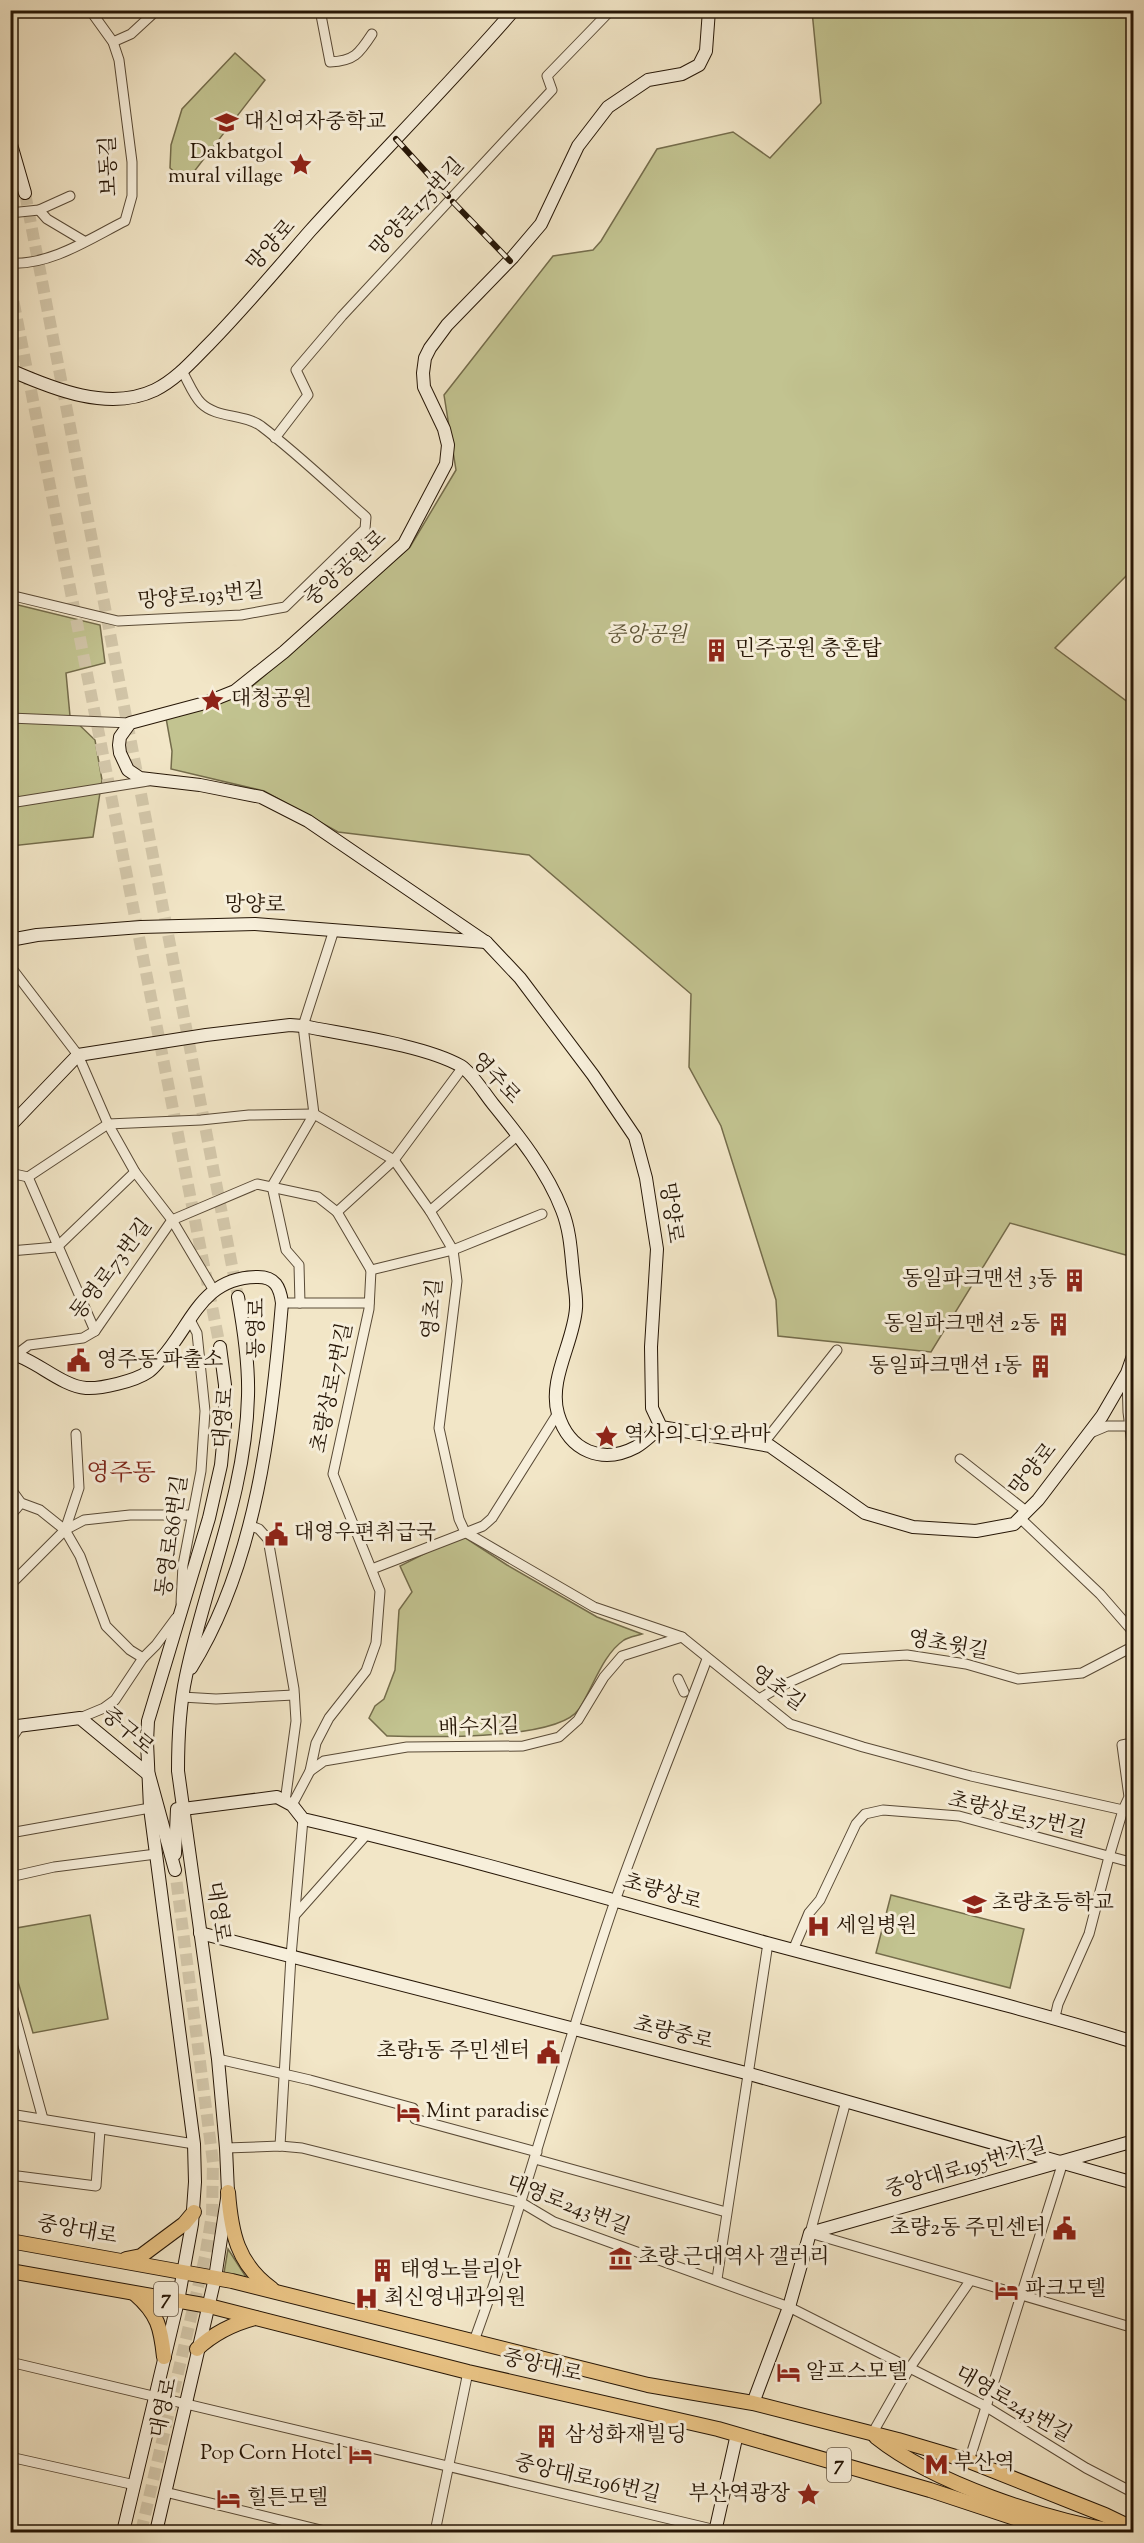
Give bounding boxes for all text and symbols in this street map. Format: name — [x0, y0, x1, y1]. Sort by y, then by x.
place label: 대신여자중학교 — [244, 108, 386, 138]
school or university icon: 대신여자중학교 — [213, 110, 239, 136]
street label: 보동길 — [94, 135, 126, 197]
place label: Dakbatgol mural village — [168, 138, 283, 192]
place icon: Dakbatgol mural village — [288, 152, 314, 178]
street label: 망양로175번길 — [364, 152, 472, 264]
street label: 망양로 — [240, 213, 304, 279]
street label: 중앙공원로 — [298, 524, 394, 614]
street label: 망양로193번길 — [136, 577, 266, 617]
park label: 중앙공원 — [605, 621, 688, 651]
place label: 민주공원 충혼탑 — [735, 635, 882, 665]
building icon: 민주공원 충혼탑 — [704, 637, 730, 663]
place label: 대청공원 — [231, 685, 312, 715]
place icon: 대청공원 — [200, 687, 226, 713]
street label: 망양로 — [224, 890, 286, 922]
street label: 영주로 — [463, 1047, 527, 1111]
street label: 망양로 — [651, 1181, 689, 1245]
street label: 동영로73번길 — [64, 1213, 160, 1327]
place label: 동일파크맨션 3동 — [902, 1265, 1057, 1295]
building icon: 동일파크맨션 3동 — [1062, 1267, 1088, 1293]
street label: 영초길 — [416, 1277, 452, 1341]
street label: 동영로 — [242, 1297, 274, 1359]
place label: 동일파크맨션 2동 — [884, 1310, 1040, 1340]
building icon: 동일파크맨션 2동 — [1045, 1312, 1071, 1338]
street label: 초량상로7번길 — [305, 1320, 361, 1456]
place label: 영주동 파출소 — [97, 1346, 223, 1376]
public building icon: 영주동 파출소 — [66, 1348, 92, 1374]
place label: 동일파크맨션 1동 — [868, 1352, 1022, 1382]
building icon: 동일파크맨션 1동 — [1027, 1354, 1053, 1380]
street label: 대영로 — [207, 1386, 243, 1450]
place label: 역사의 디오라마 — [624, 1421, 771, 1451]
place icon: 역사의 디오라마 — [593, 1423, 619, 1449]
street label: 망양로 — [1003, 1437, 1065, 1503]
district label: 영주동 — [86, 1457, 156, 1491]
street label: 동영로86번길 — [150, 1473, 196, 1599]
place label: 대영우편취급국 — [294, 1519, 436, 1549]
public building icon: 대영우편취급국 — [263, 1521, 289, 1547]
street label: 영초윗길 — [905, 1624, 991, 1668]
street label: 영초길 — [744, 1659, 810, 1719]
street label: 중구로 — [94, 1701, 160, 1763]
street label: 배수지길 — [438, 1712, 520, 1744]
street label: 초량상로37번길 — [945, 1786, 1089, 1846]
street label: 초량상로 — [619, 1867, 705, 1919]
street label: 대영로 — [198, 1880, 236, 1944]
place label: 초량초등학교 — [992, 1889, 1114, 1919]
school or university icon: 초량초등학교 — [961, 1891, 987, 1917]
place label: 세일병원 — [836, 1912, 917, 1942]
hospital icon: 세일병원 — [805, 1914, 831, 1940]
street label: 초량중로 — [630, 2010, 716, 2058]
place label: 초량1동 주민센터 — [376, 2037, 530, 2067]
public building icon: 초량1동 주민센터 — [535, 2039, 561, 2065]
place label: Mint paradise — [426, 2097, 549, 2127]
hotel icon: Mint paradise — [395, 2099, 421, 2125]
street label: 중앙대로195번가길 — [882, 2132, 1050, 2206]
street label: 대영로243번길 — [502, 2169, 634, 2243]
street label: 중앙대로 — [34, 2209, 120, 2253]
place label: 초량2동 주민센터 — [890, 2214, 1046, 2244]
public building icon: 초량2동 주민센터 — [1051, 2216, 1077, 2242]
place label: 초량 근대역사 갤러리 — [638, 2243, 830, 2273]
museum icon: 초량 근대역사 갤러리 — [607, 2245, 633, 2271]
place label: 태영노블리안 — [400, 2256, 522, 2286]
building icon: 태영노블리안 — [369, 2258, 395, 2284]
place label: 파크모텔 — [1025, 2275, 1106, 2305]
hotel icon: 파크모텔 — [994, 2277, 1020, 2303]
road number: 7 — [154, 2282, 178, 2316]
place label: 최신영내과의원 — [384, 2284, 526, 2314]
hospital icon: 최신영내과의원 — [353, 2286, 379, 2312]
street label: 중앙대로 — [499, 2343, 585, 2391]
place label: 알프스모텔 — [806, 2358, 907, 2388]
street label: 대영로243번길 — [949, 2359, 1077, 2451]
hotel icon: 알프스모텔 — [775, 2360, 801, 2386]
street label: 대영로 — [144, 2375, 186, 2441]
place label: 삼성화재빌딩 — [565, 2421, 687, 2451]
building icon: 삼성화재빌딩 — [534, 2423, 560, 2449]
place label: Pop Corn Hotel — [200, 2439, 342, 2469]
hotel icon: Pop Corn Hotel — [347, 2441, 373, 2467]
road number: 7 — [827, 2448, 851, 2482]
street label: 중앙대로196번길 — [511, 2449, 663, 2511]
place label: 부산역 — [954, 2449, 1015, 2479]
metro station icon: 부산역 — [923, 2451, 949, 2477]
place label: 부산역광장 — [689, 2480, 791, 2510]
place icon: 부산역광장 — [795, 2482, 821, 2508]
place label: 힐튼모텔 — [247, 2484, 328, 2514]
hotel icon: 힐튼모텔 — [216, 2486, 242, 2512]

